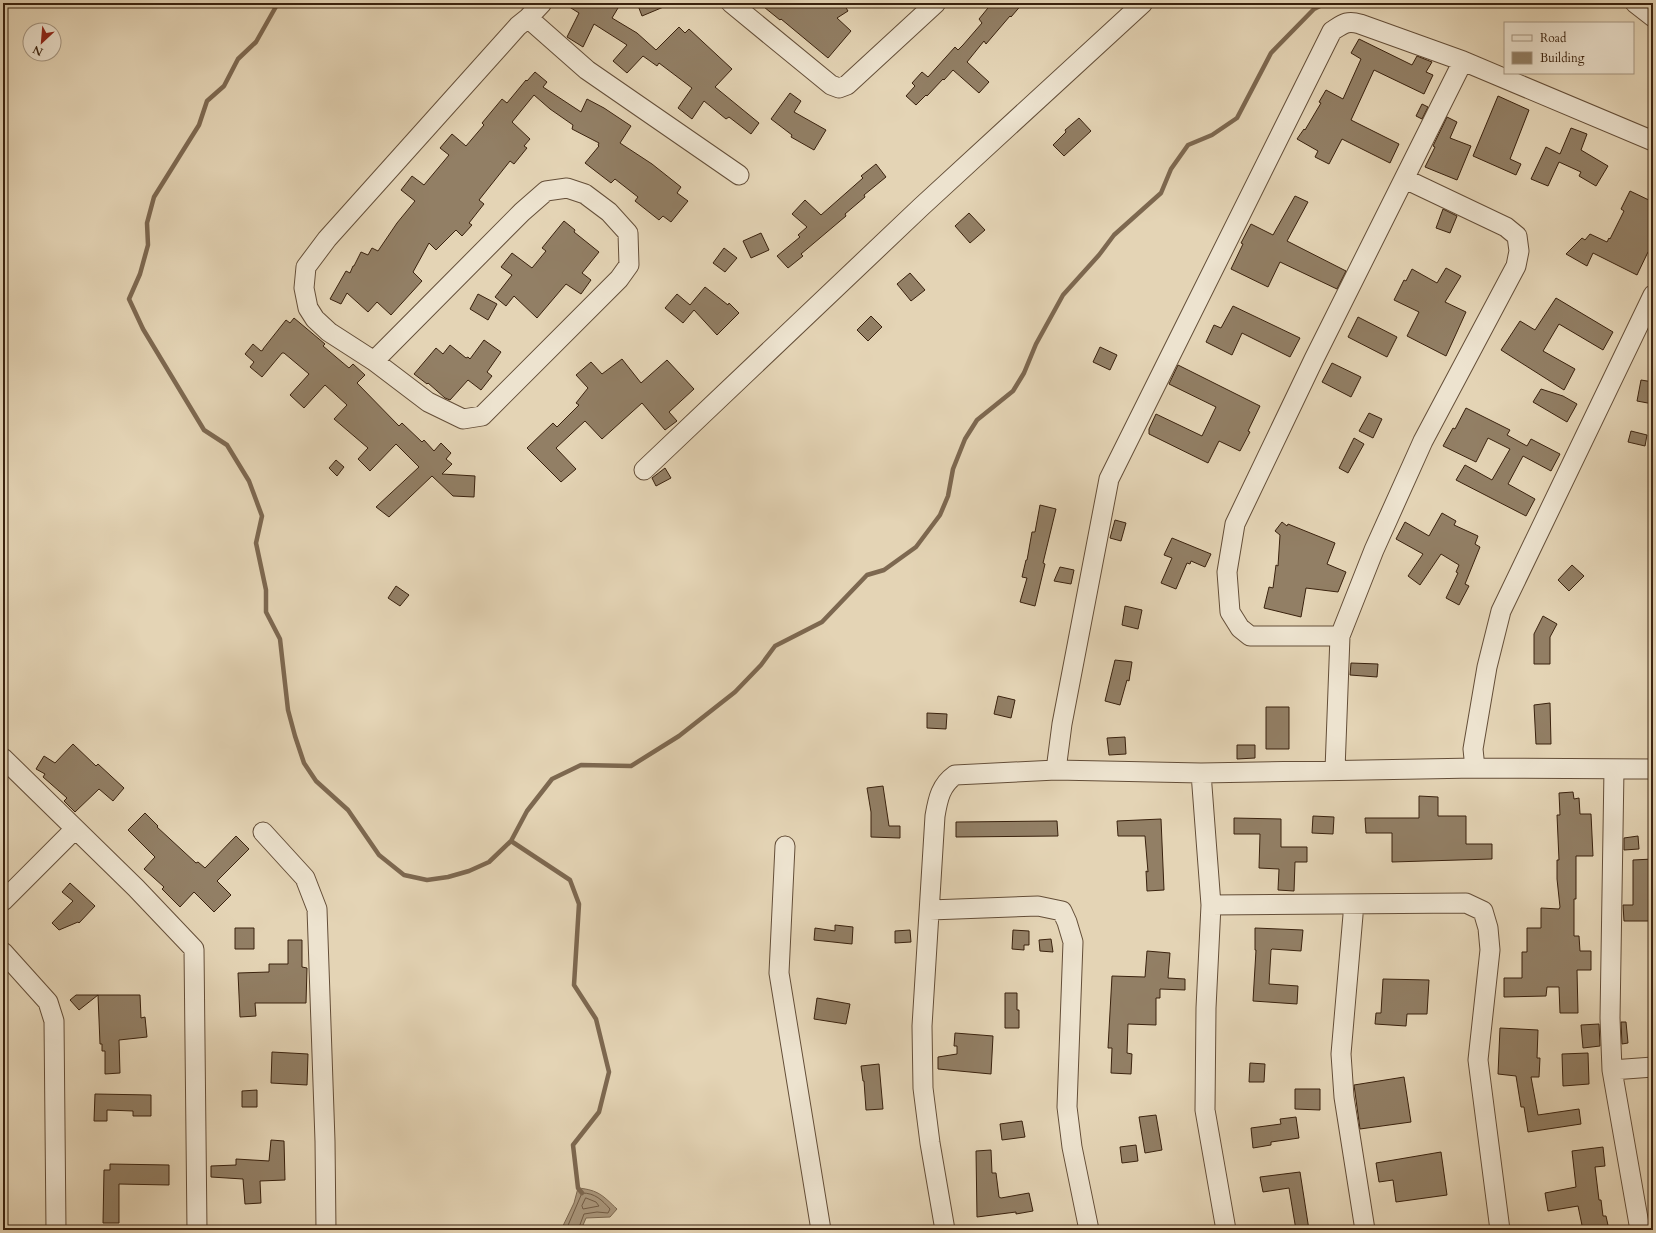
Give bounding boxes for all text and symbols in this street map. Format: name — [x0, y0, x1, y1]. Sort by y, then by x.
north arrow — [22, 22, 62, 62]
legend — [1504, 22, 1634, 74]
text: Road — [1540, 30, 1567, 46]
text: N — [30, 42, 45, 59]
text: Building — [1540, 50, 1585, 66]

